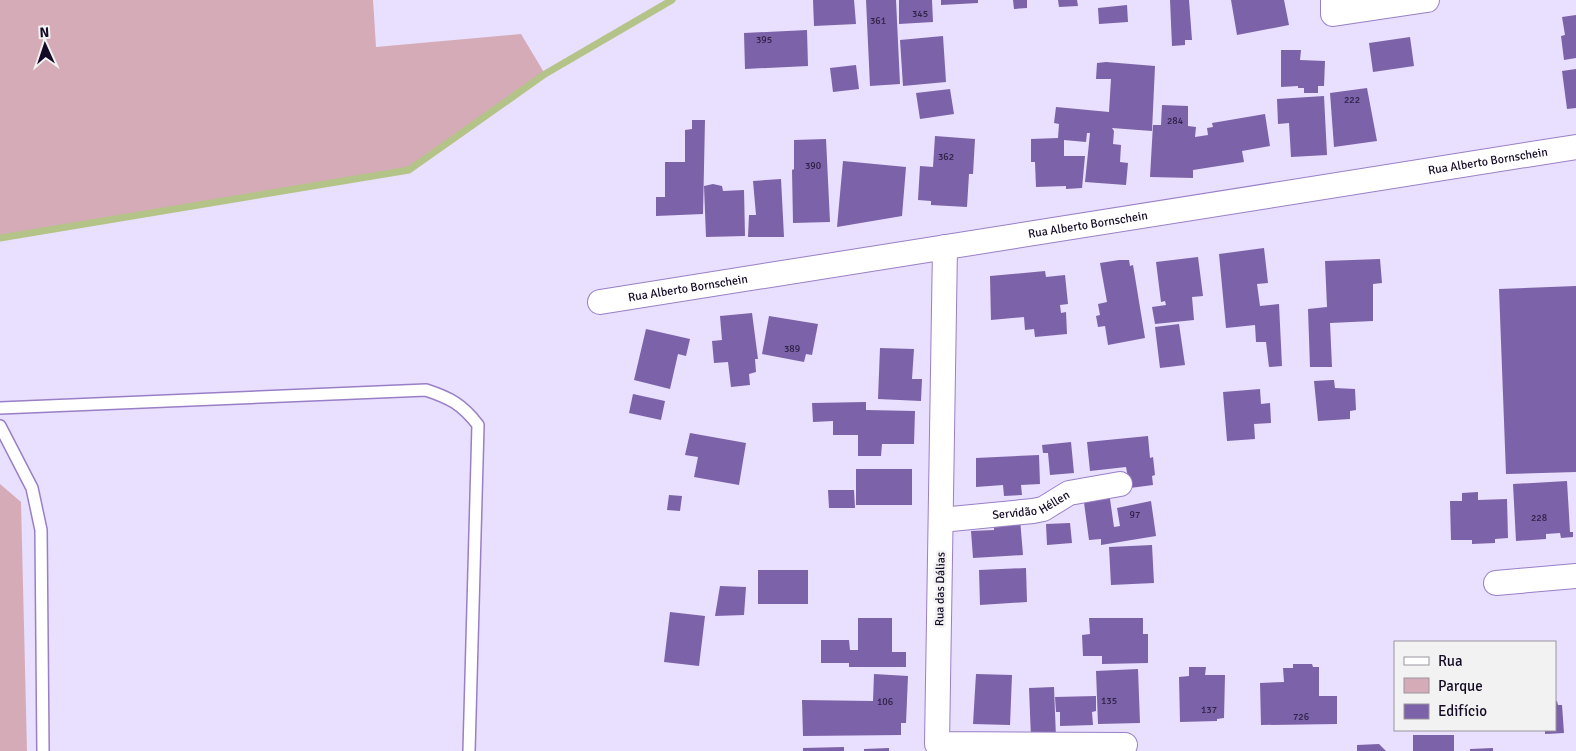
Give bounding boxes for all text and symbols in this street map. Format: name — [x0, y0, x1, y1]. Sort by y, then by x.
house number: 345 — [912, 8, 928, 20]
house number: 361 — [870, 15, 886, 27]
north arrow — [20, 20, 70, 70]
text: N — [39, 24, 50, 41]
house number: 395 — [756, 34, 772, 46]
house number: 222 — [1344, 94, 1360, 106]
house number: 284 — [1167, 115, 1184, 127]
street label: Rua Alberto Bornschein — [1427, 145, 1549, 178]
house number: 362 — [938, 151, 954, 163]
house number: 390 — [805, 160, 821, 172]
street label: Rua Alberto Bornschein — [1027, 208, 1149, 242]
street label: Rua Alberto Bornschein — [627, 272, 749, 305]
house number: 389 — [784, 343, 800, 355]
street label: Servidão Héllen — [992, 487, 1073, 523]
house number: 97 — [1130, 509, 1140, 521]
house number: 228 — [1531, 512, 1547, 524]
street label: Rua das Dálias — [932, 552, 949, 626]
legend — [1394, 641, 1556, 731]
text: Rua — [1438, 652, 1463, 670]
text: Parque — [1438, 677, 1483, 695]
house number: 135 — [1101, 695, 1117, 707]
house number: 106 — [877, 696, 893, 708]
text: Edifício — [1438, 702, 1487, 720]
house number: 137 — [1201, 704, 1217, 716]
house number: 726 — [1293, 711, 1309, 723]

